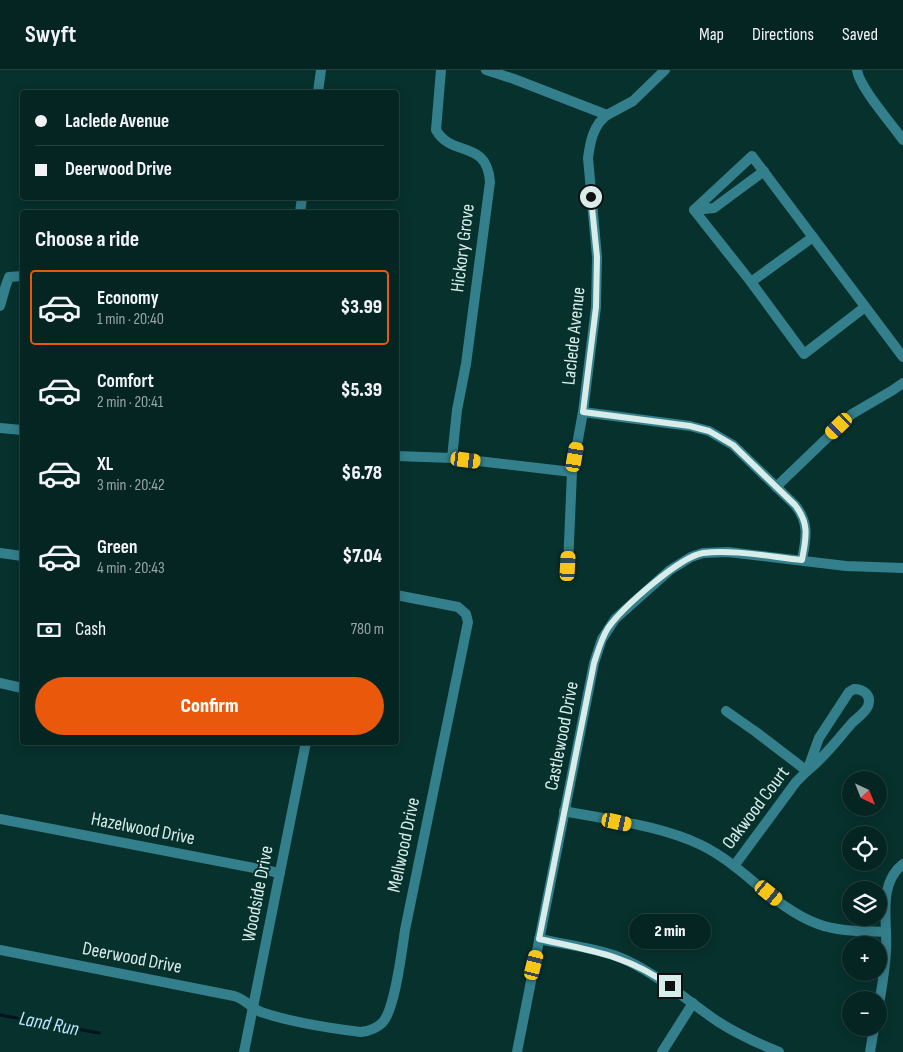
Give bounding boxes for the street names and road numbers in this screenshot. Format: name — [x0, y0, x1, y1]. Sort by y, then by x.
street label: Hickory Grove — [446, 203, 480, 293]
street label: Laclede Avenue — [557, 286, 591, 386]
street label: Castlewood Drive — [540, 680, 584, 792]
street label: Oakwood Court — [717, 762, 795, 854]
street label: Mellwood Drive — [383, 795, 425, 895]
street label: Hazelwood Drive — [89, 808, 197, 850]
street label: Woodside Drive — [237, 844, 279, 944]
street label: Deerwood Drive — [80, 937, 184, 979]

